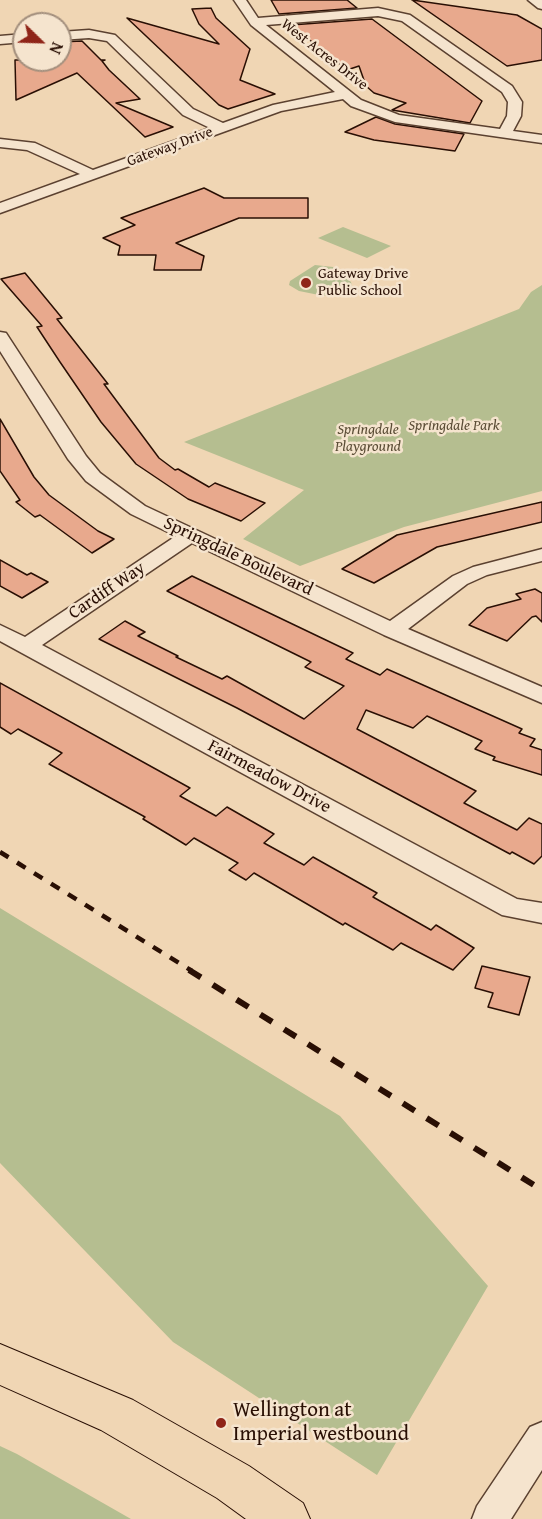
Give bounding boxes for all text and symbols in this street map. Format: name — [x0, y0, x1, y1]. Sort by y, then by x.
north arrow — [12, 12, 72, 72]
street label: West Acres Drive — [277, 15, 371, 95]
text: N — [44, 39, 70, 58]
street label: Gateway Drive — [125, 123, 215, 171]
place label: Gateway Drive Public School — [318, 265, 408, 300]
marker: Gateway Drive Public School — [299, 276, 313, 290]
park label: Springdale Park — [408, 417, 500, 435]
park label: Springdale Playground — [335, 421, 401, 456]
street label: Springdale Boulevard — [160, 513, 316, 601]
street label: Cardiff Way — [65, 558, 149, 624]
street label: Fairmeadow Drive — [204, 735, 334, 819]
place label: Wellington at Imperial westbound — [233, 1398, 409, 1448]
marker: Wellington at Imperial westbound — [214, 1416, 228, 1430]

